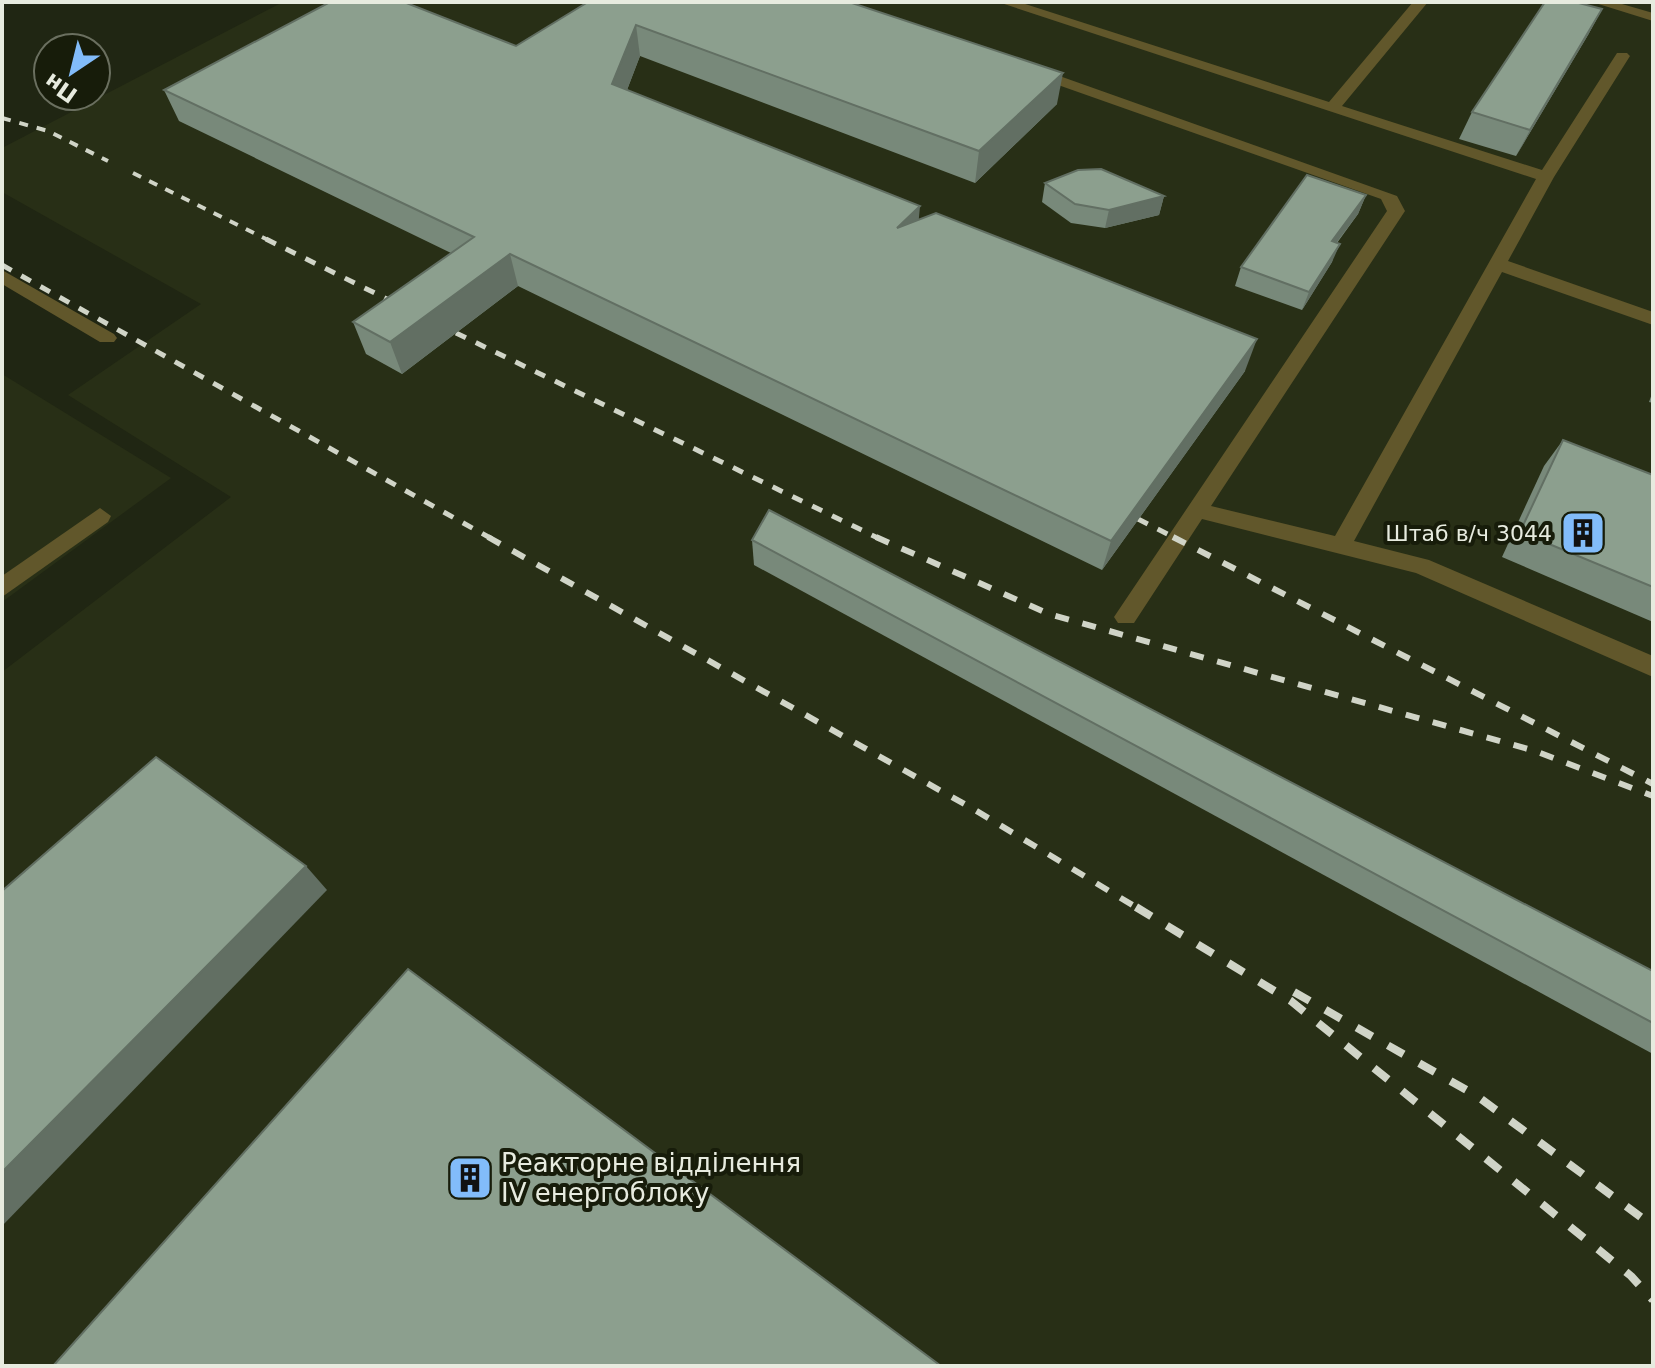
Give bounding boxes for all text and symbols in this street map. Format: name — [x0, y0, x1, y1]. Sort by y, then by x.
north arrow — [32, 32, 112, 112]
text: Пн — [40, 68, 82, 108]
building icon: Штаб в/ч 3044 — [1559, 509, 1607, 557]
place label: Штаб в/ч 3044 — [1385, 521, 1552, 546]
place label: Реакторне відділення IV енергоблоку — [501, 1148, 801, 1208]
building icon: Реакторне відділення IV енергоблоку — [446, 1154, 494, 1202]

